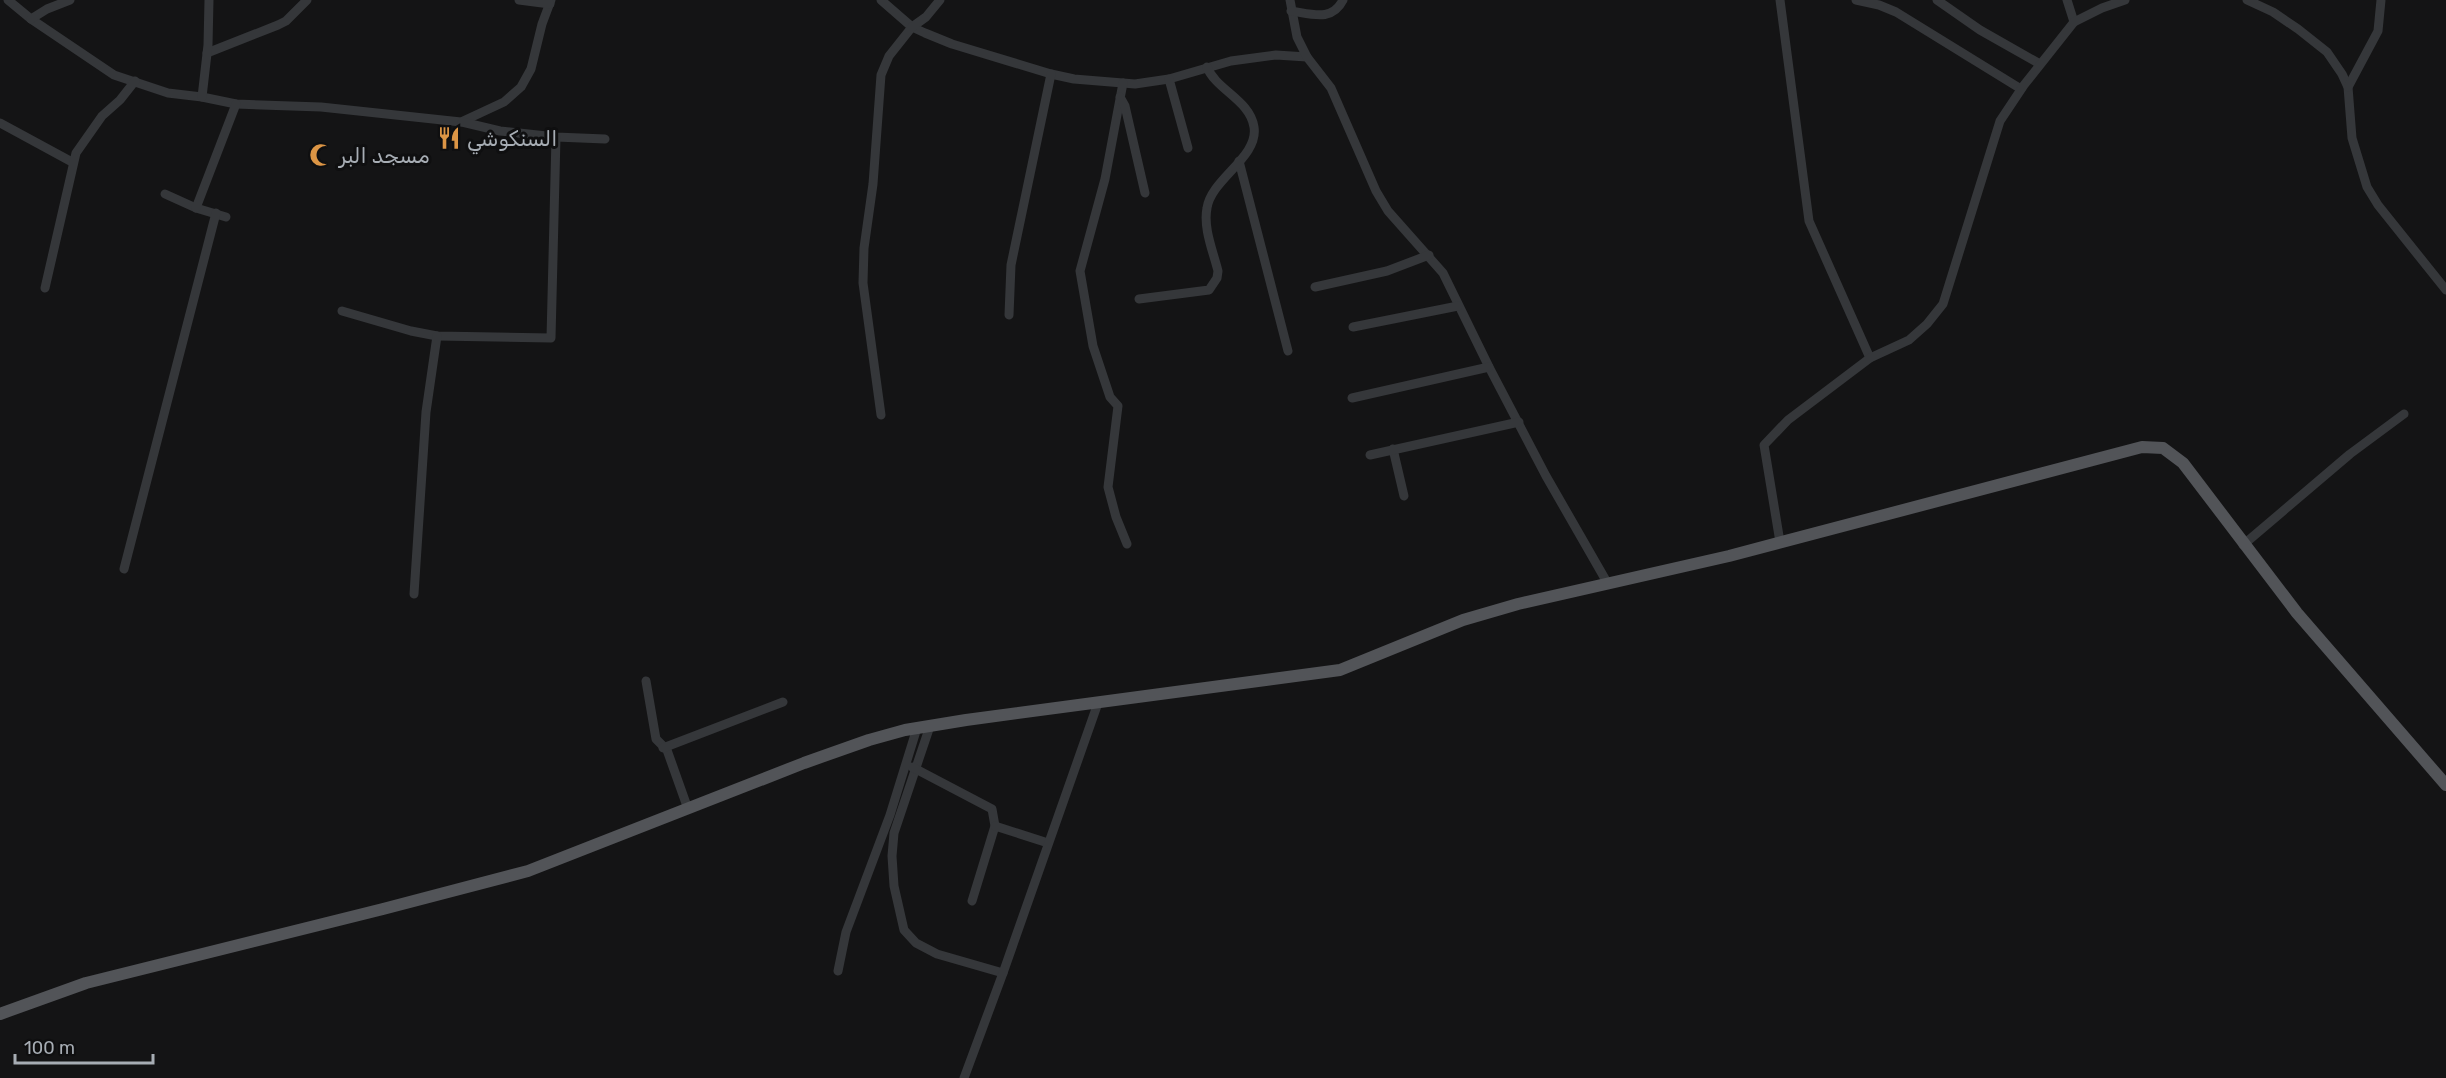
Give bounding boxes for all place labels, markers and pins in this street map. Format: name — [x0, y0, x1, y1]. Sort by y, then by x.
restaurant icon: السنكوشي — [436, 125, 462, 151]
place label: السنكوشي — [467, 126, 557, 155]
mosque icon: مسجد البر — [308, 142, 334, 168]
place label: مسجد البر — [337, 143, 430, 168]

